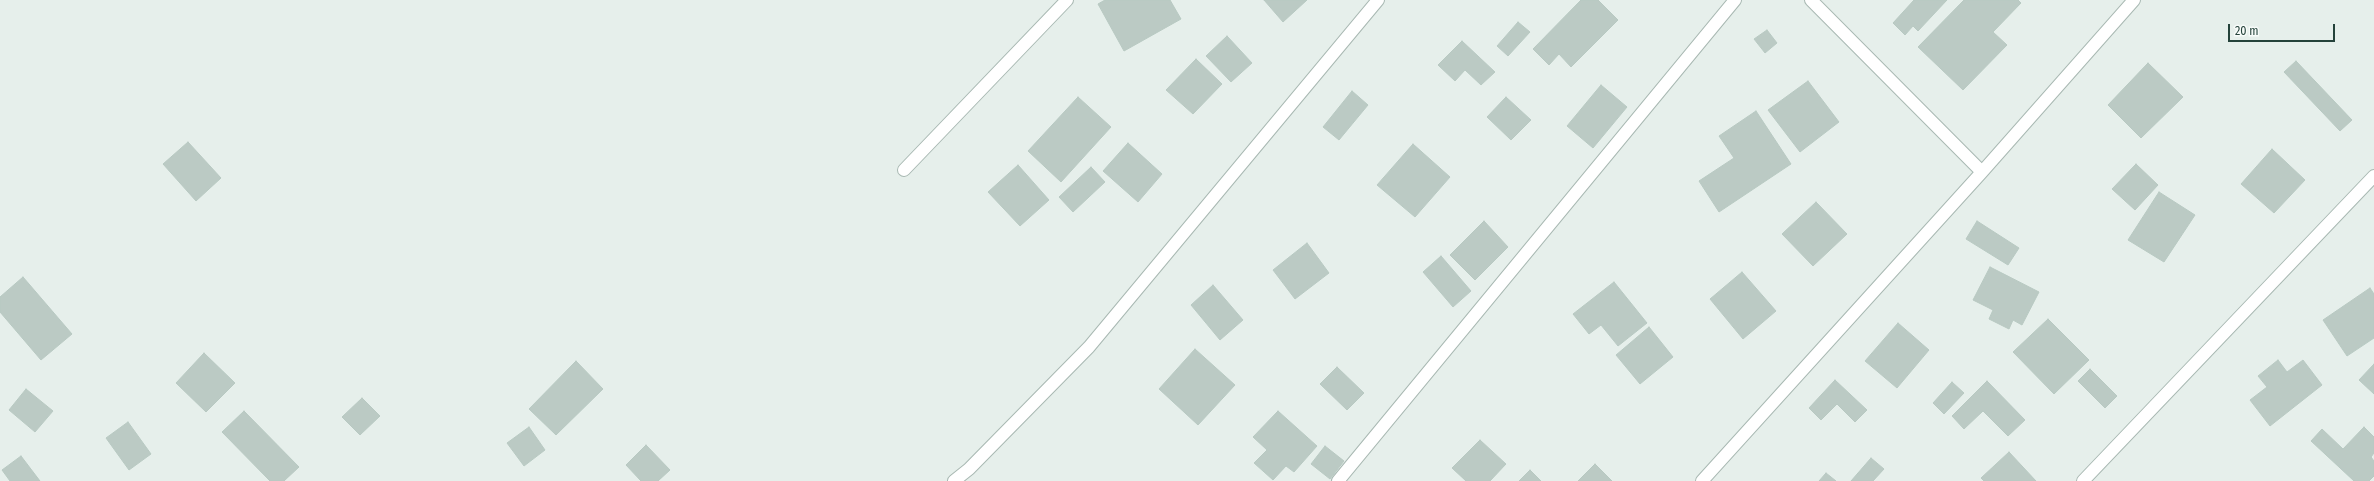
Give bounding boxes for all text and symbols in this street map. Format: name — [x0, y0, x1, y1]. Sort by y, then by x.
scale bar — [2230, 16, 2337, 42]
text: 20 m — [2235, 24, 2259, 38]

